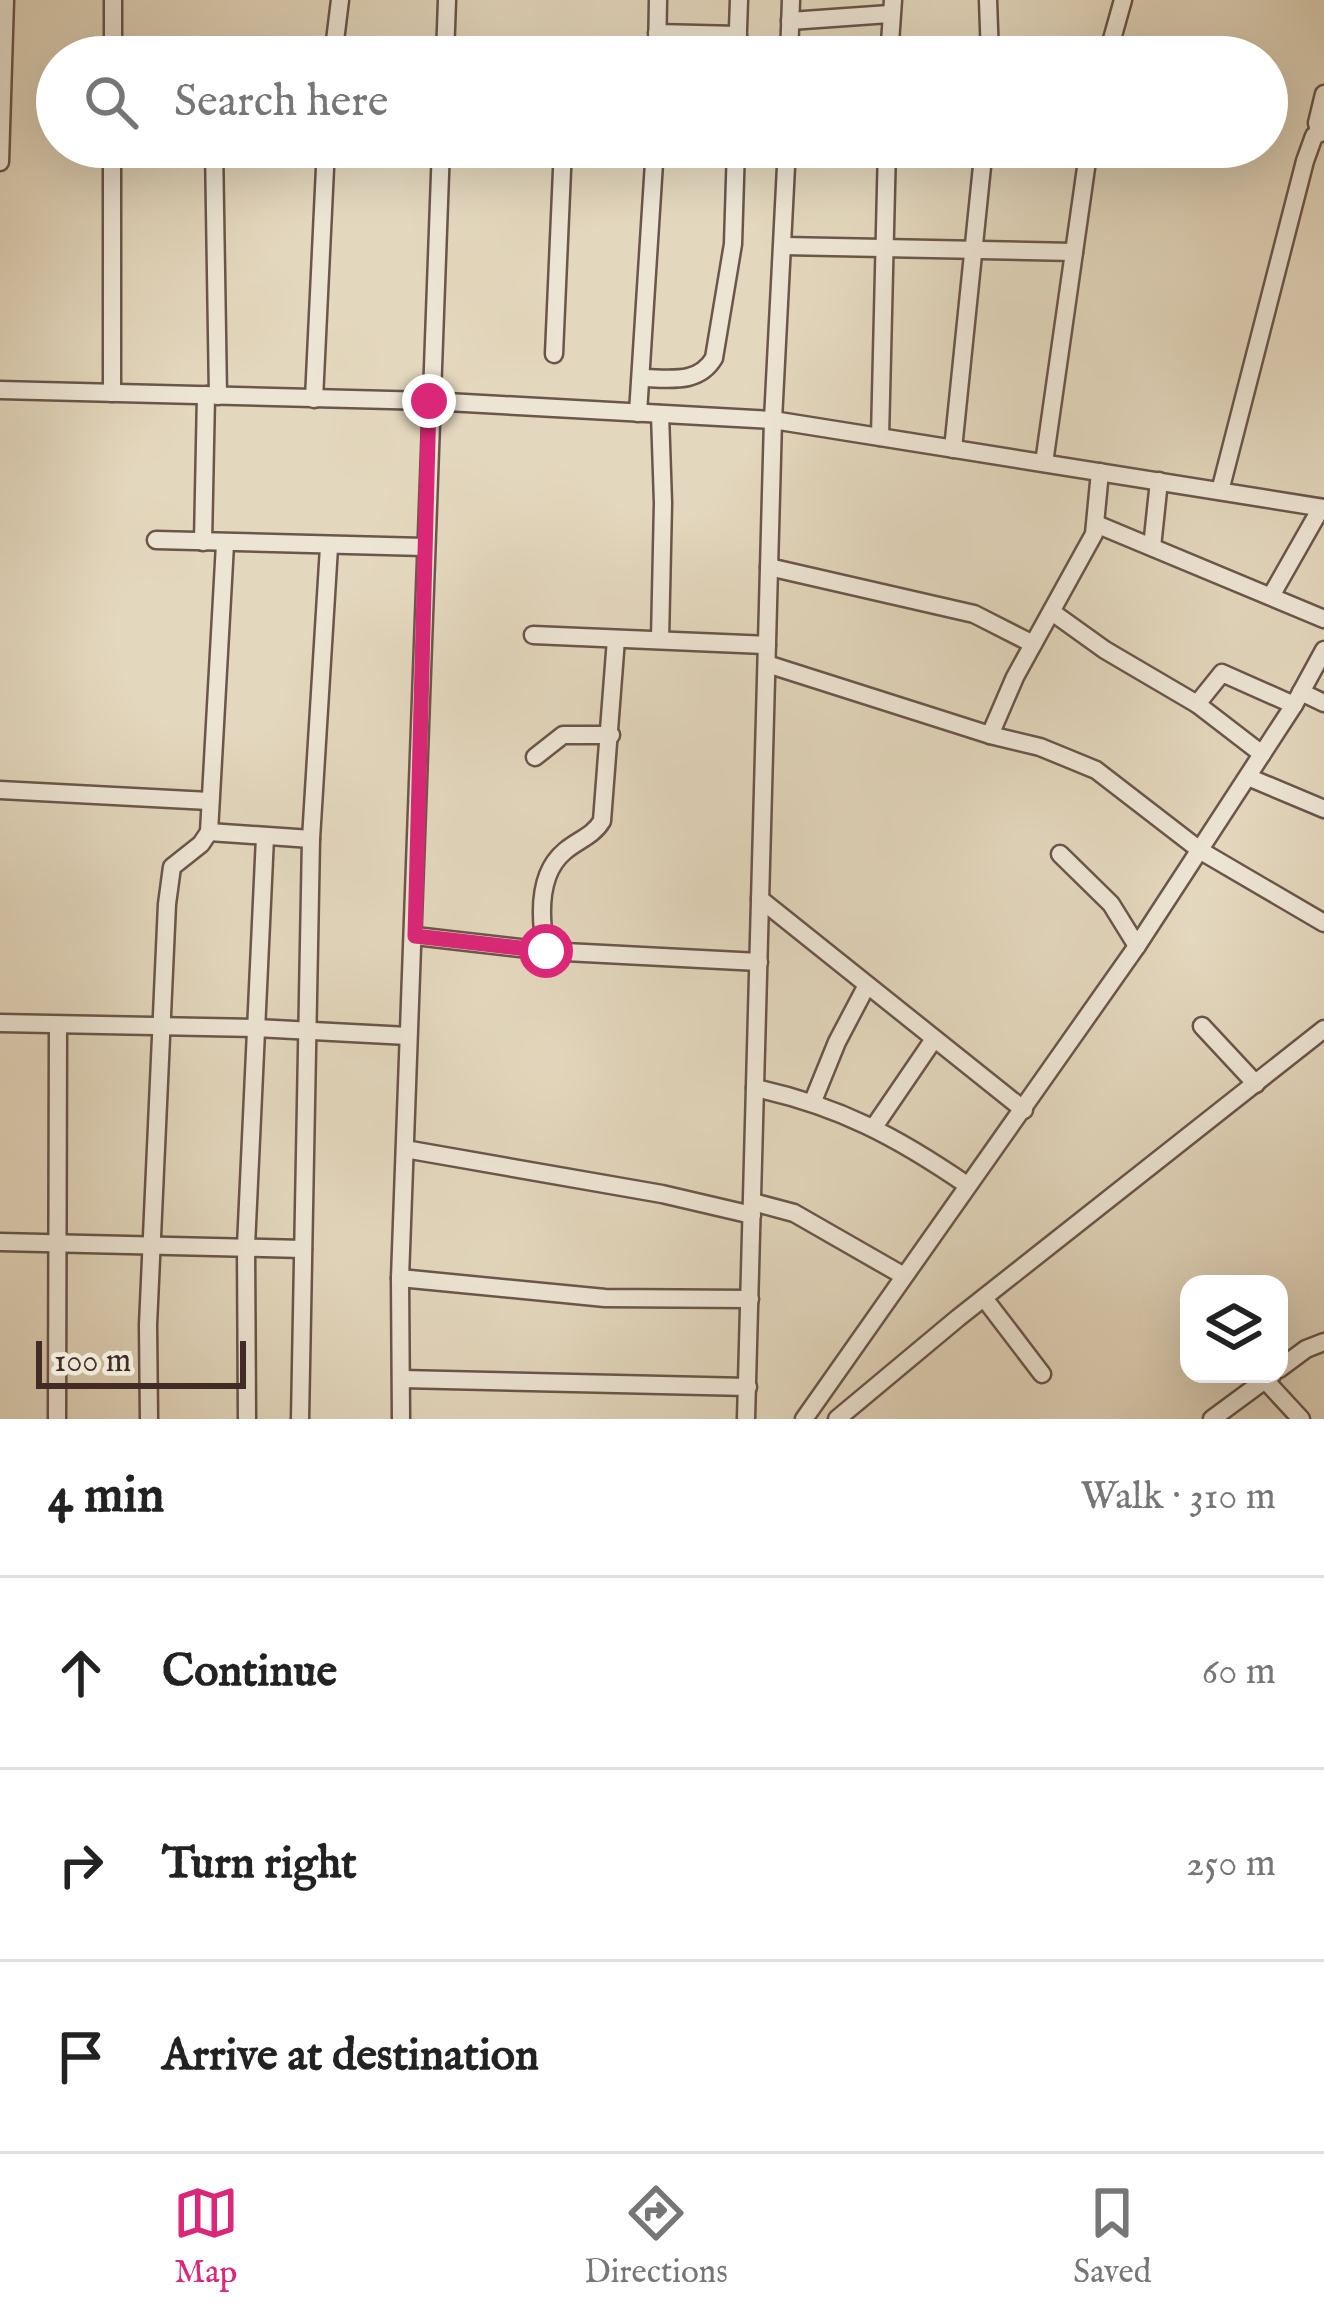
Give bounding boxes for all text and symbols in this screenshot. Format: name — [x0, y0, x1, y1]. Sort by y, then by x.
search box — [36, 36, 1288, 168]
icon: search — [78, 69, 144, 135]
text: Search here — [174, 74, 388, 131]
route end — [402, 374, 456, 428]
route start — [519, 924, 573, 978]
map controls — [1180, 1275, 1288, 1383]
button: layers — [1180, 1275, 1288, 1383]
scale bar — [36, 1335, 246, 1388]
text: 100 m — [54, 1341, 131, 1383]
text: 4 min — [48, 1465, 164, 1530]
text: Walk · 310 m — [1081, 1473, 1276, 1522]
icon: ahead — [48, 1640, 114, 1706]
text: Continue — [162, 1644, 337, 1701]
text: 60 m — [1202, 1648, 1276, 1697]
icon: right — [48, 1832, 114, 1898]
text: Turn right — [162, 1836, 357, 1893]
text: 250 m — [1186, 1840, 1276, 1889]
icon: arrive — [48, 2024, 114, 2090]
text: Arrive at destination — [162, 2028, 539, 2085]
tab: Map — [173, 2180, 239, 2294]
tab: Directions — [584, 2180, 728, 2294]
tab: Saved — [1073, 2180, 1151, 2294]

